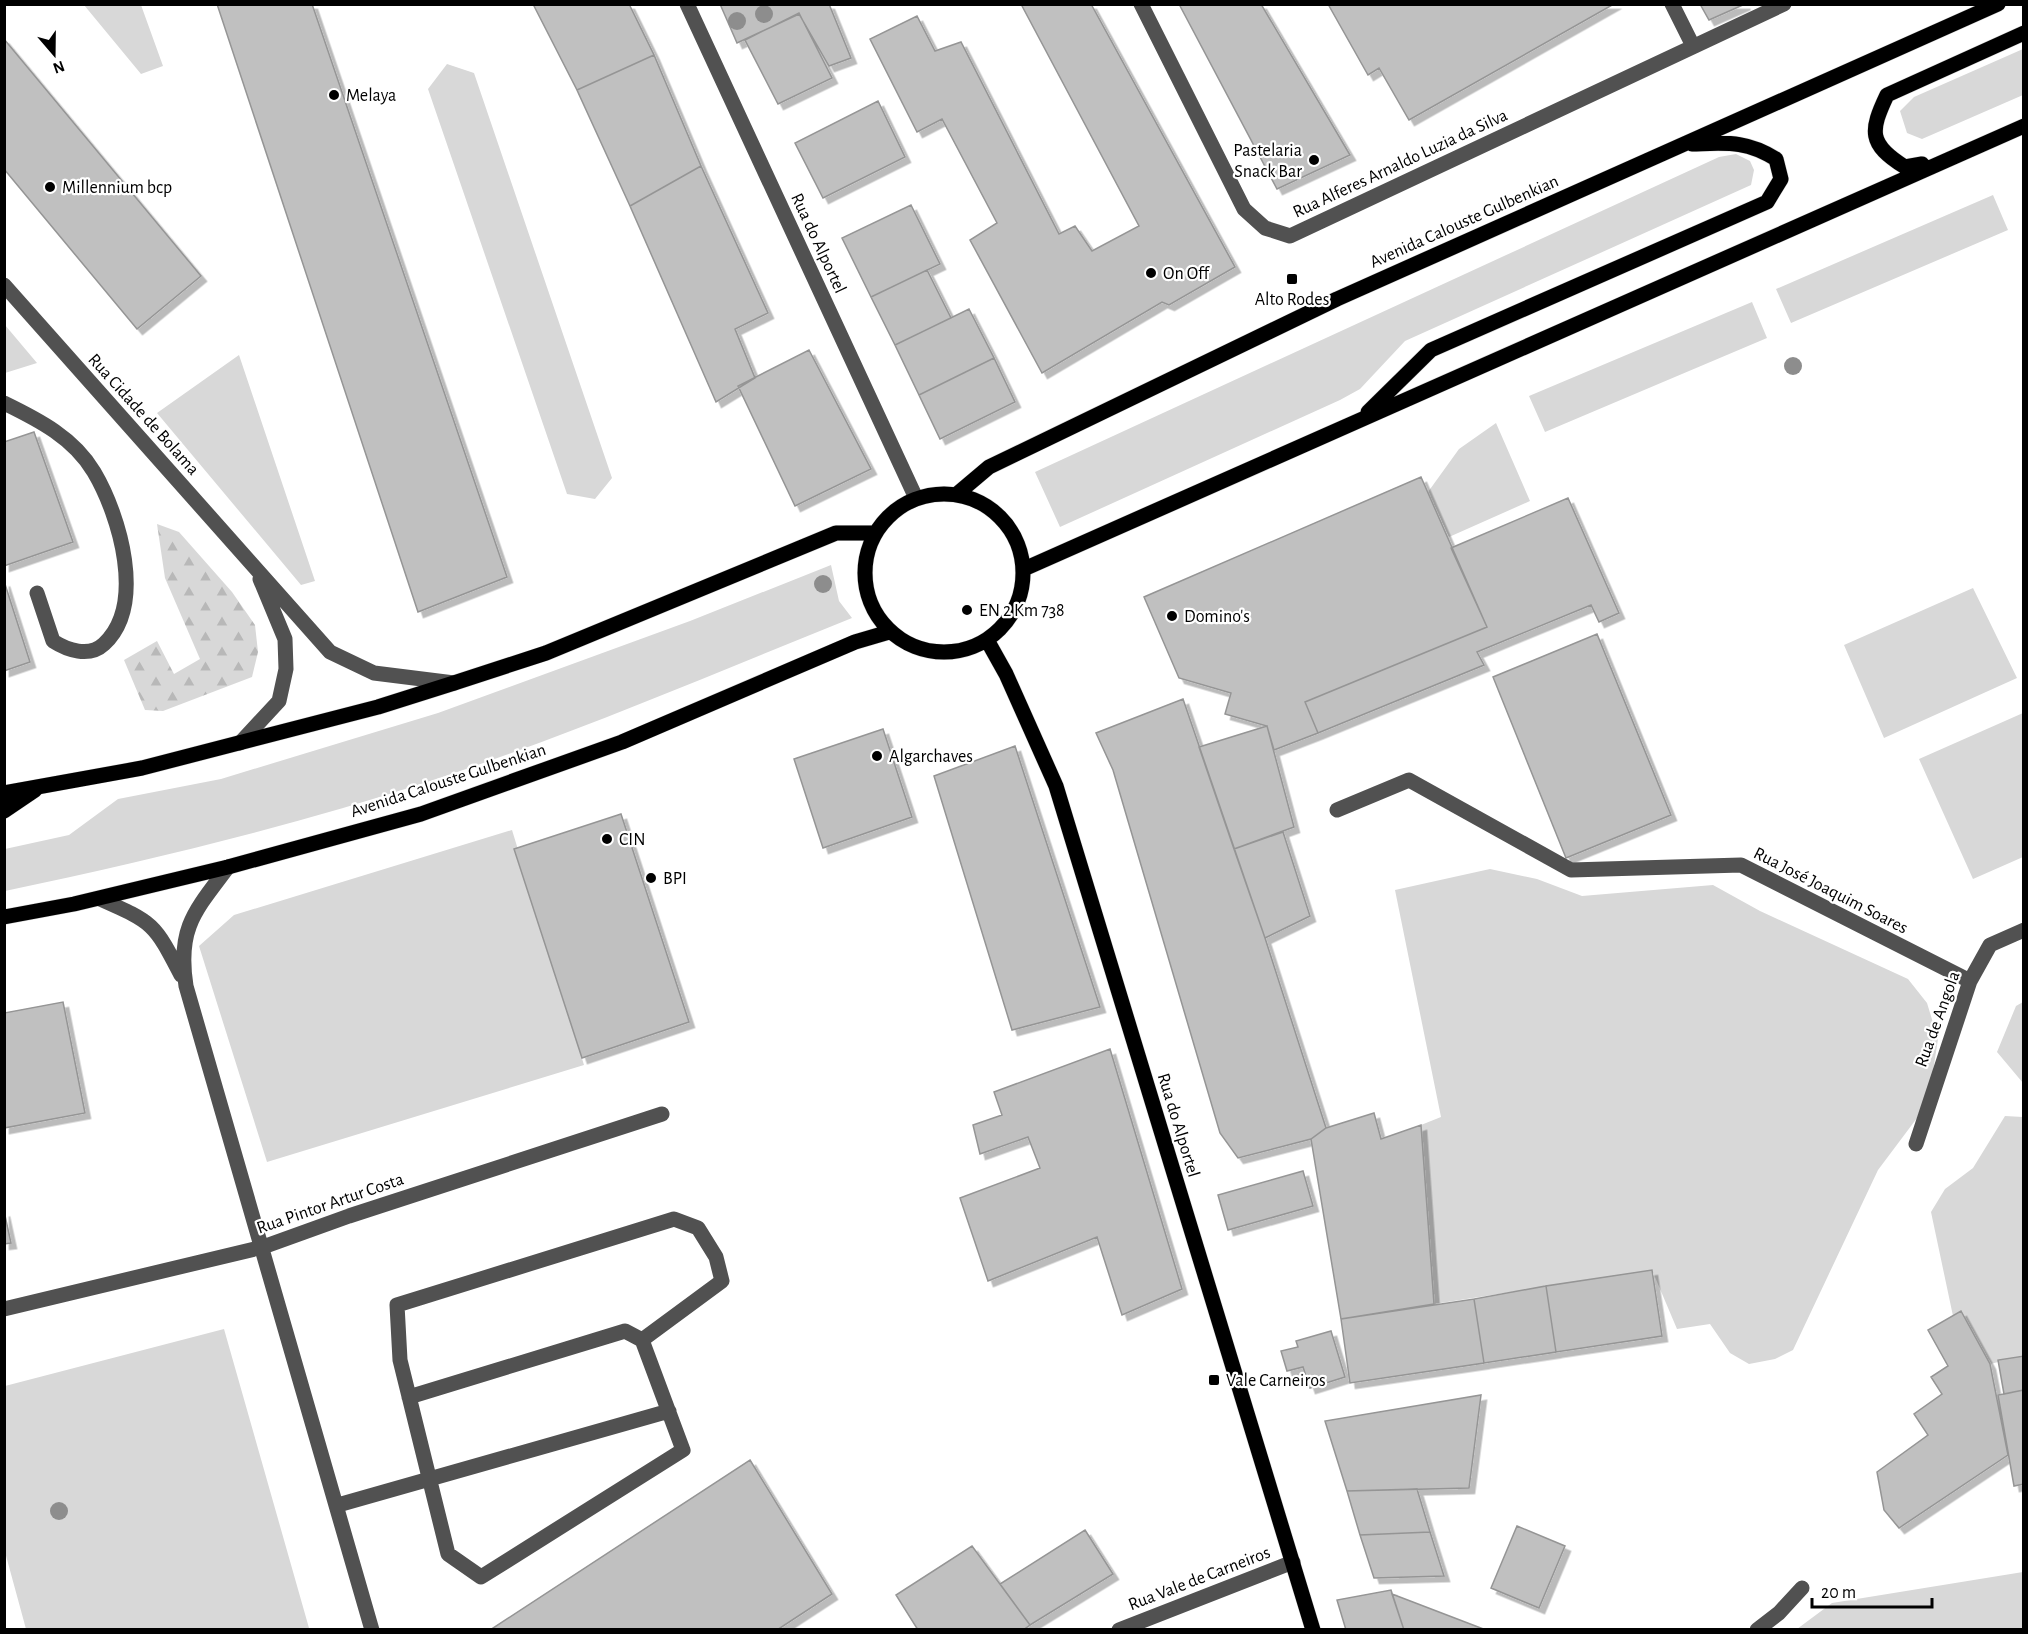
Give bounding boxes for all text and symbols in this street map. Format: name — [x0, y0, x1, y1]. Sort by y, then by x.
north arrow — [24, 24, 84, 84]
text: N — [51, 58, 67, 77]
place label: Melaya — [346, 87, 396, 105]
marker: Melaya — [327, 88, 341, 102]
street label: Rua Alferes Arnaldo Luzia da Silva — [1290, 106, 1511, 222]
place label: Pastelaria Snack Bar — [1233, 142, 1302, 181]
marker: Pastelaria Snack Bar — [1307, 153, 1321, 167]
street label: Avenida Calouste Gulbenkian — [1367, 172, 1561, 272]
place label: Millennium bcp — [62, 179, 172, 197]
marker: Millennium bcp — [43, 180, 57, 194]
street label: Rua do Alportel — [787, 191, 849, 296]
place label: On Off — [1163, 265, 1211, 283]
marker: On Off — [1144, 266, 1158, 280]
marker: Alto Rodes — [1285, 272, 1299, 286]
place label: Alto Rodes — [1255, 291, 1329, 309]
street label: Rua Cidade de Bolama — [84, 351, 202, 479]
place label: EN 2 Km 738 — [979, 602, 1065, 620]
marker: EN 2 Km 738 — [960, 603, 974, 617]
place label: Domino's — [1184, 608, 1250, 626]
marker: Domino's — [1165, 609, 1179, 623]
street label: Avenida Calouste Gulbenkian — [348, 741, 548, 821]
place label: Algarchaves — [889, 748, 973, 766]
marker: Algarchaves — [870, 749, 884, 763]
place label: CIN — [619, 831, 645, 849]
marker: CIN — [600, 832, 614, 846]
street label: Rua José Joaquim Soares — [1751, 844, 1911, 938]
place label: BPI — [663, 870, 687, 888]
marker: BPI — [644, 871, 658, 885]
street label: Rua de Angola — [1912, 969, 1964, 1070]
street label: Rua do Alportel — [1154, 1071, 1202, 1180]
street label: Rua Pintor Artur Costa — [255, 1170, 406, 1238]
place label: Vale Carneiros — [1226, 1372, 1326, 1390]
marker: Vale Carneiros — [1207, 1373, 1221, 1387]
street label: Rua Vale de Carneiros — [1126, 1544, 1273, 1614]
scale bar — [1812, 1571, 1932, 1609]
text: 20 m — [1821, 1584, 1856, 1602]

